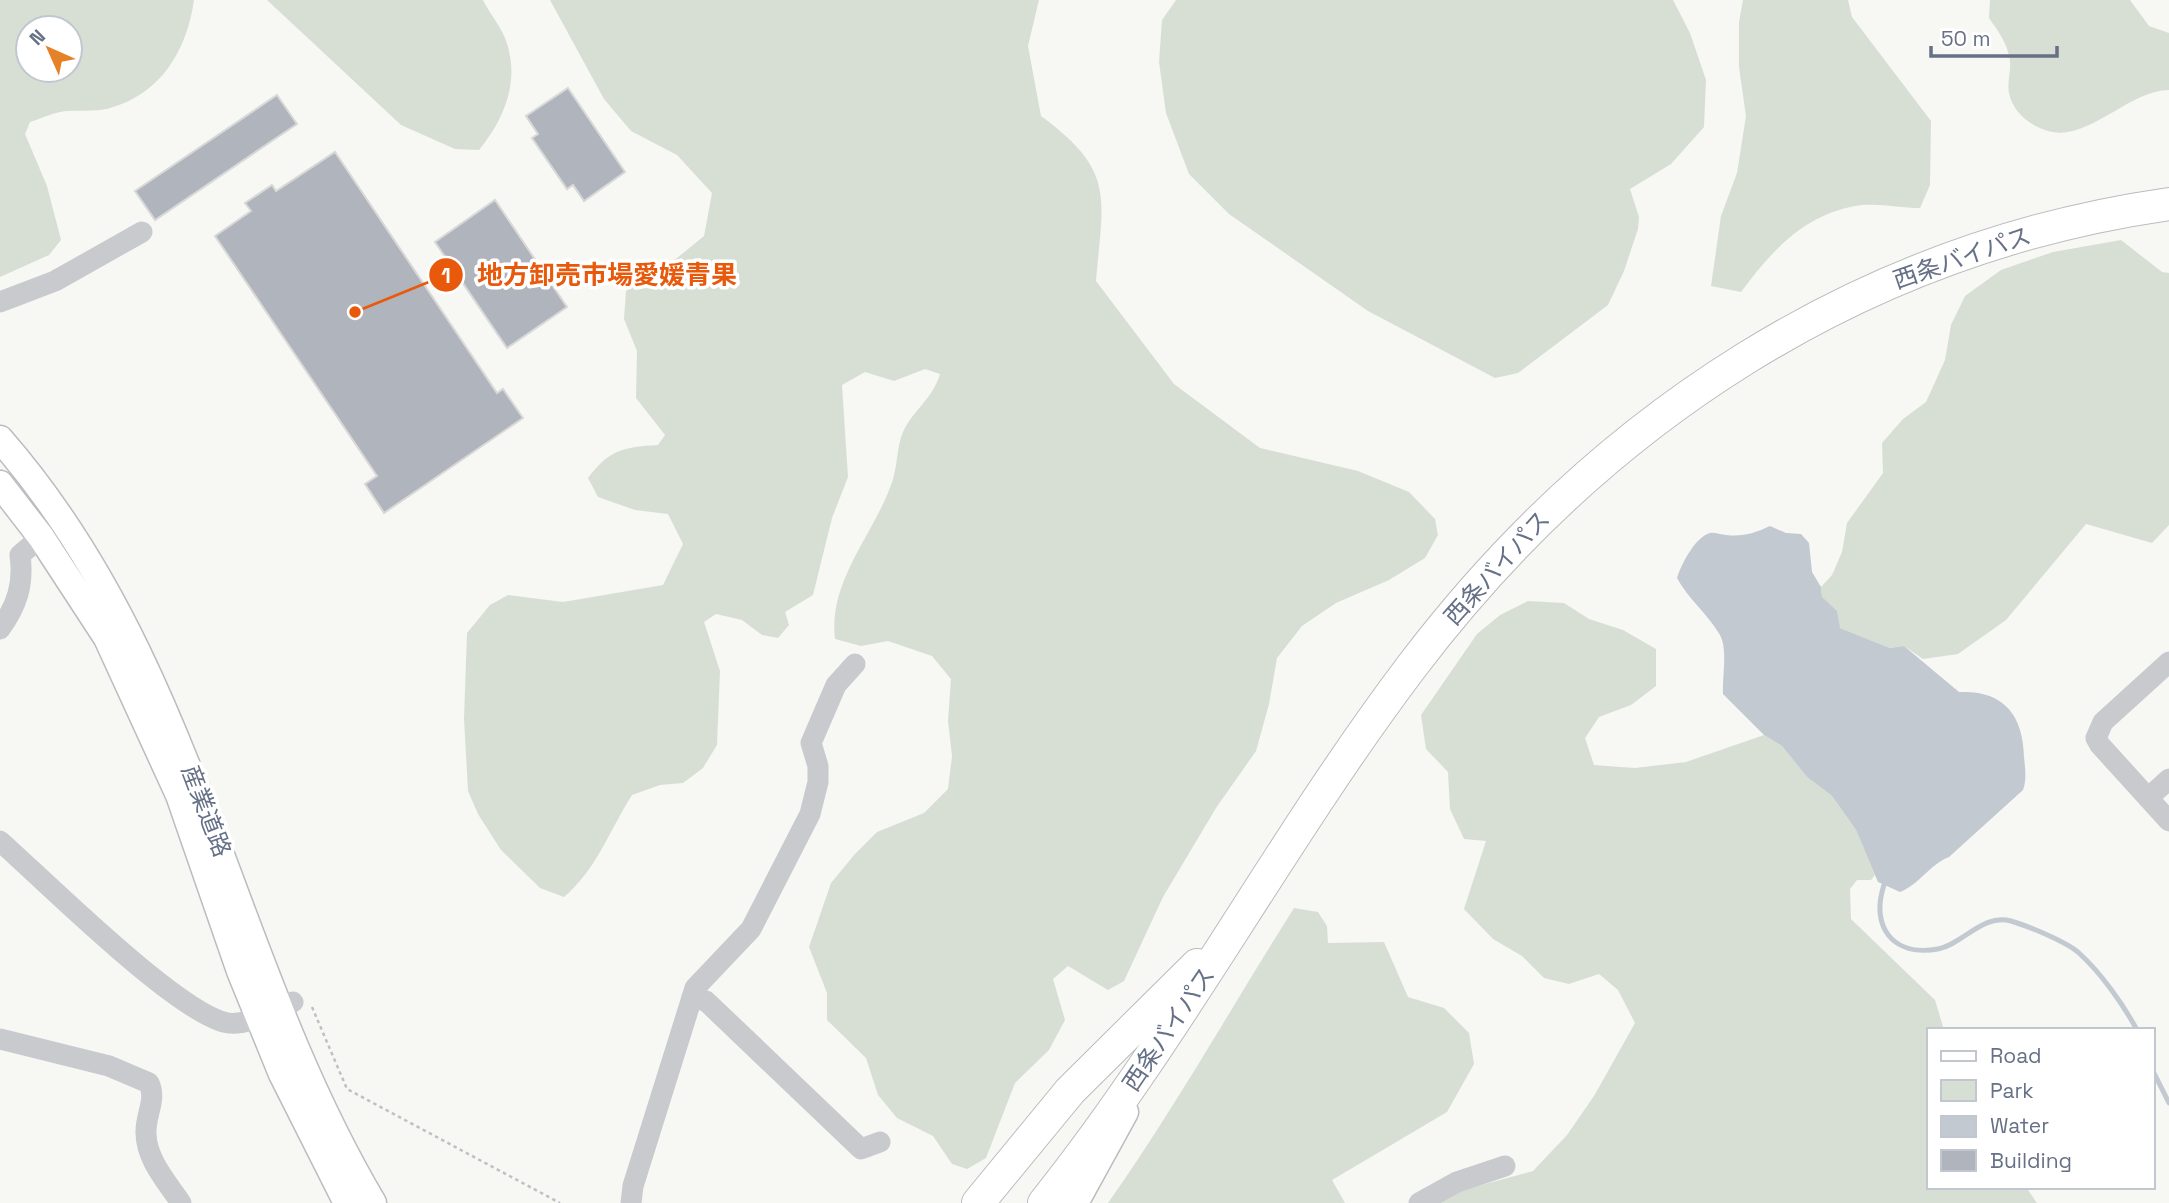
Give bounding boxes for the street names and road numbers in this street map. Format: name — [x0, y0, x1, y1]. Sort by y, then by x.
street label: 西条バイパス — [1889, 220, 2035, 296]
street label: 西条バイパス — [1437, 504, 1556, 631]
street label: 産業道路 — [175, 760, 238, 861]
street label: 西条バイパス — [1116, 961, 1222, 1097]

